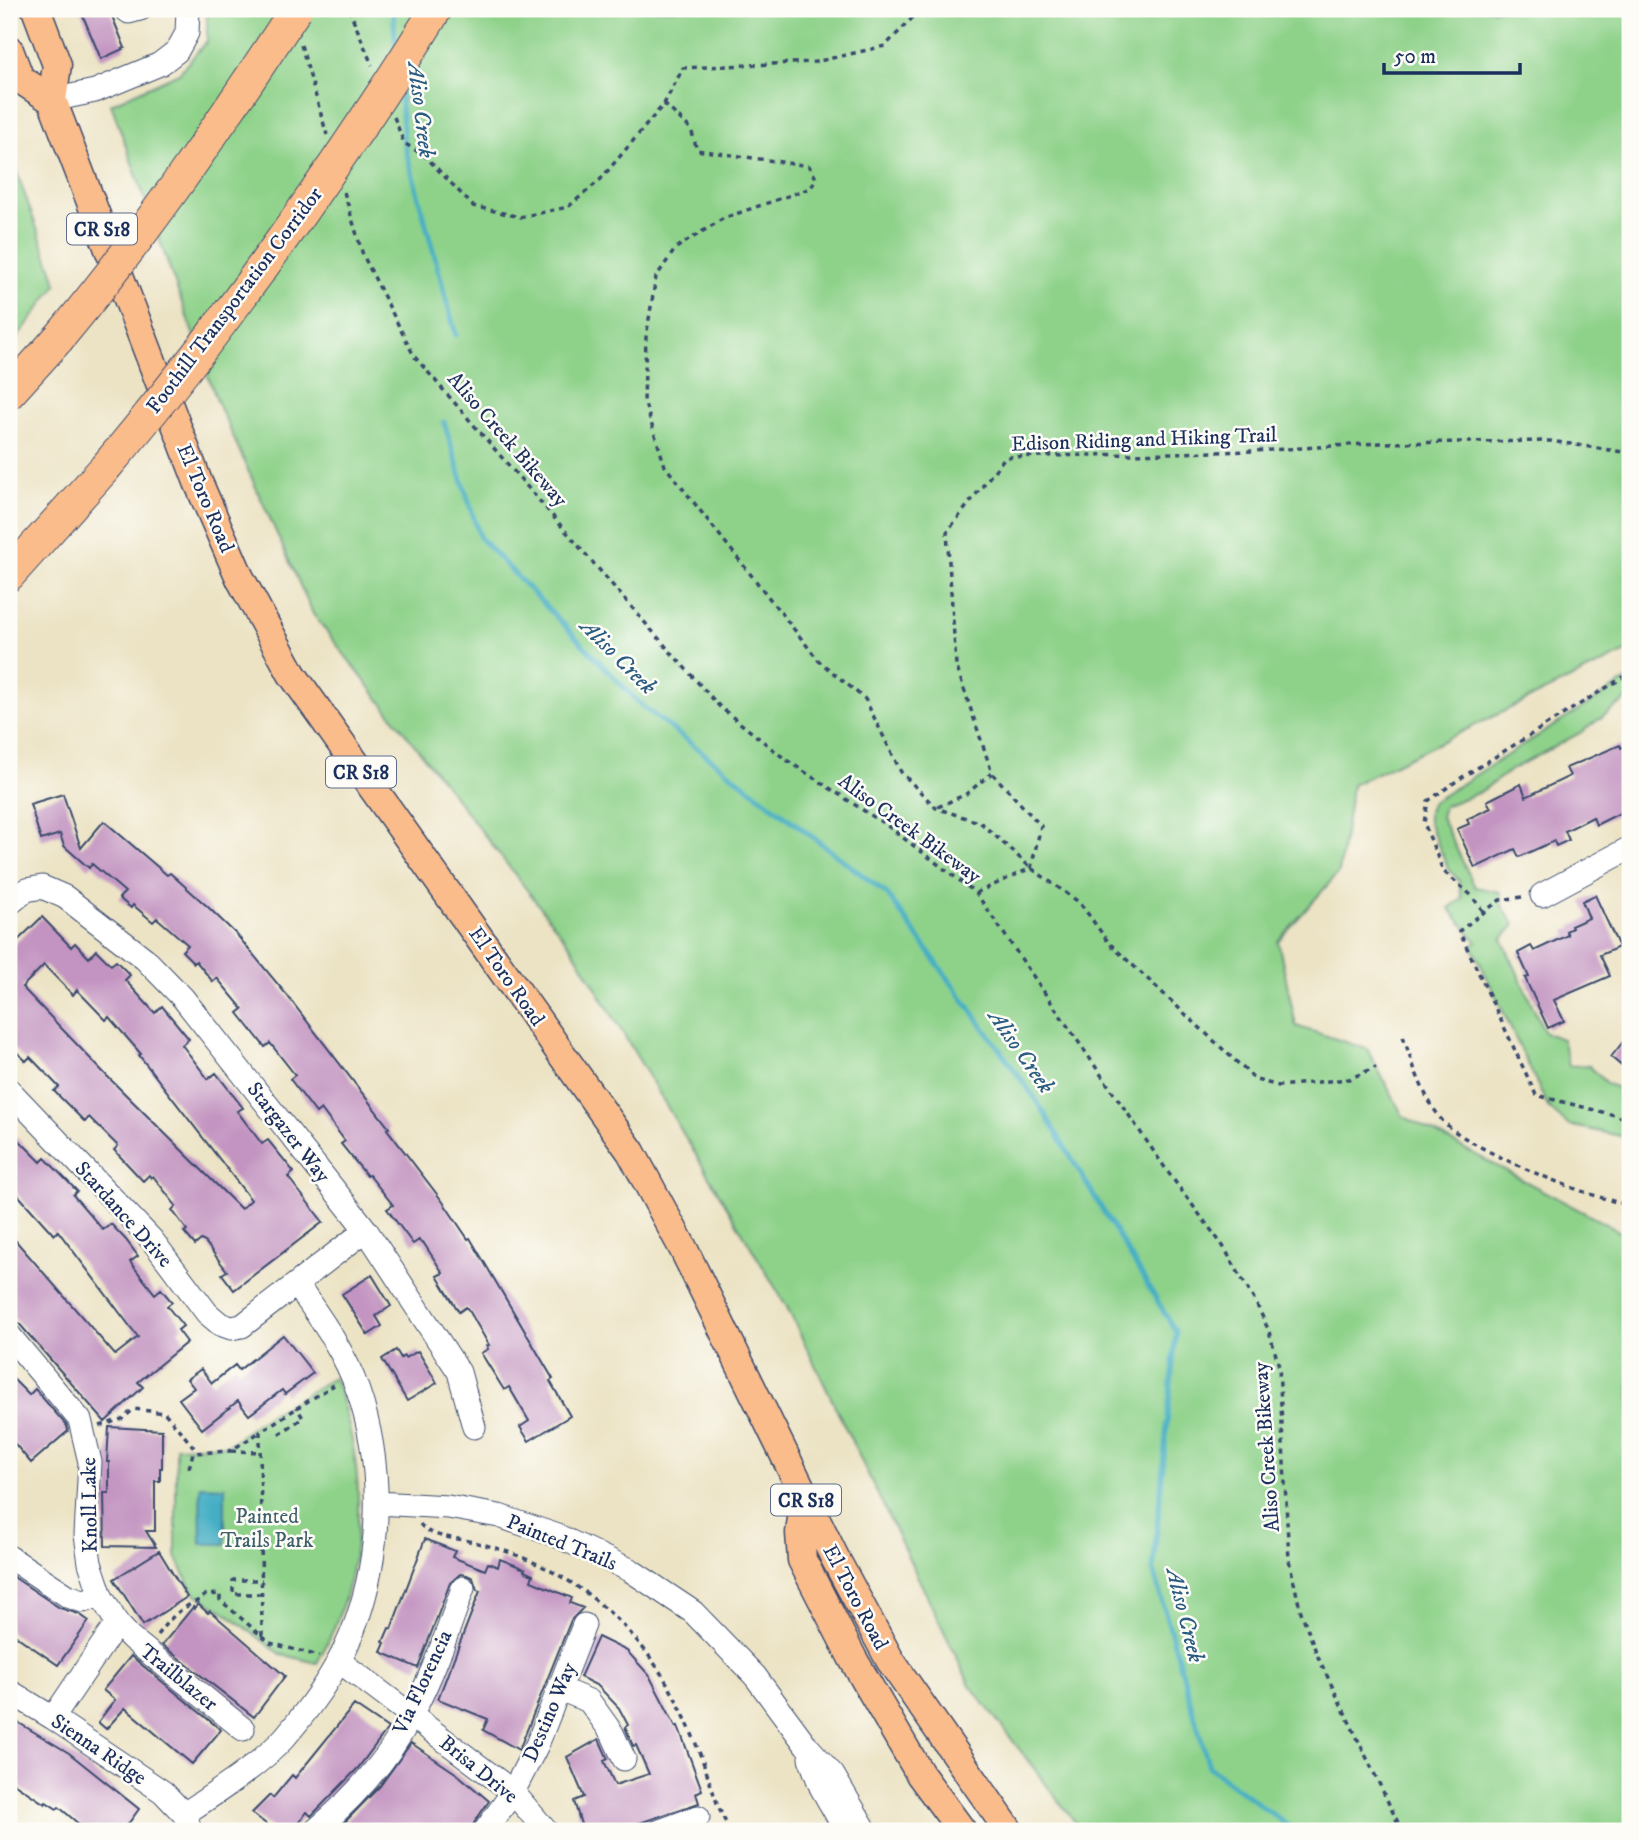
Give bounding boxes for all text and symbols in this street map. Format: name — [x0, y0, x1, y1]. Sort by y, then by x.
scale bar — [1384, 32, 1520, 76]
text: 50 m — [1394, 44, 1436, 70]
water label: Aliso Creek — [400, 58, 441, 160]
street label: Foothill Transportation Corridor — [141, 182, 329, 419]
road number: CR S18 — [67, 214, 137, 244]
street label: Aliso Creek Bikeway — [442, 367, 574, 513]
street label: Edison Riding and Hiking Trail — [1011, 422, 1278, 458]
street label: El Toro Road — [171, 440, 240, 557]
water label: Aliso Creek — [572, 611, 662, 702]
road number: CR S18 — [326, 757, 396, 788]
street label: Aliso Creek Bikeway — [833, 768, 987, 890]
street label: El Toro Road — [462, 922, 550, 1032]
water label: Aliso Creek — [980, 1002, 1060, 1100]
street label: Stargazer Way — [241, 1077, 336, 1189]
street label: Stardance Drive — [69, 1156, 178, 1273]
street label: Aliso Creek Bikeway — [1248, 1360, 1286, 1533]
street label: Knoll Lake — [76, 1457, 104, 1553]
road number: CR S18 — [771, 1484, 841, 1516]
park label: Painted Trails Park — [221, 1504, 314, 1554]
street label: Painted Trails — [503, 1509, 621, 1577]
street label: El Toro Road — [817, 1540, 894, 1655]
water label: Aliso Creek — [1158, 1562, 1210, 1666]
street label: Via Florencia — [387, 1626, 458, 1740]
street label: Trailblazer — [134, 1638, 223, 1717]
street label: Destino Way — [517, 1658, 583, 1766]
street label: Sienna Ridge — [46, 1709, 151, 1791]
street label: Brisa Drive — [434, 1730, 523, 1810]

